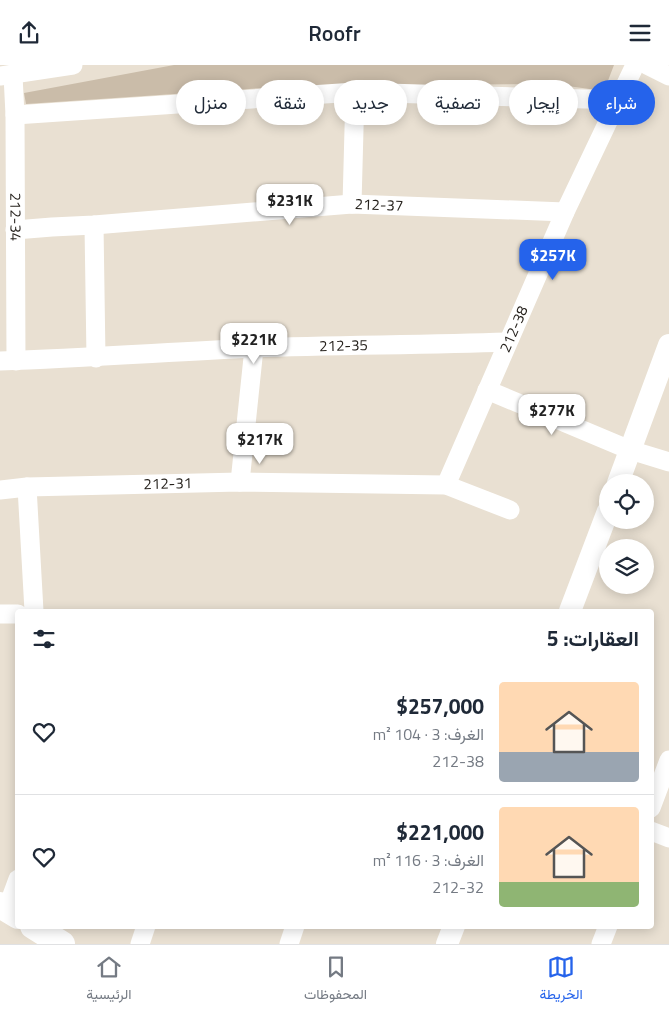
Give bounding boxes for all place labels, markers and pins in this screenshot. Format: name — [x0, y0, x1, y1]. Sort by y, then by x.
pin: $231K — [255, 184, 325, 226]
pin: $257K — [518, 239, 588, 281]
pin: $221K — [219, 323, 289, 365]
pin: $277K — [517, 393, 587, 436]
pin: $217K — [225, 423, 295, 465]

